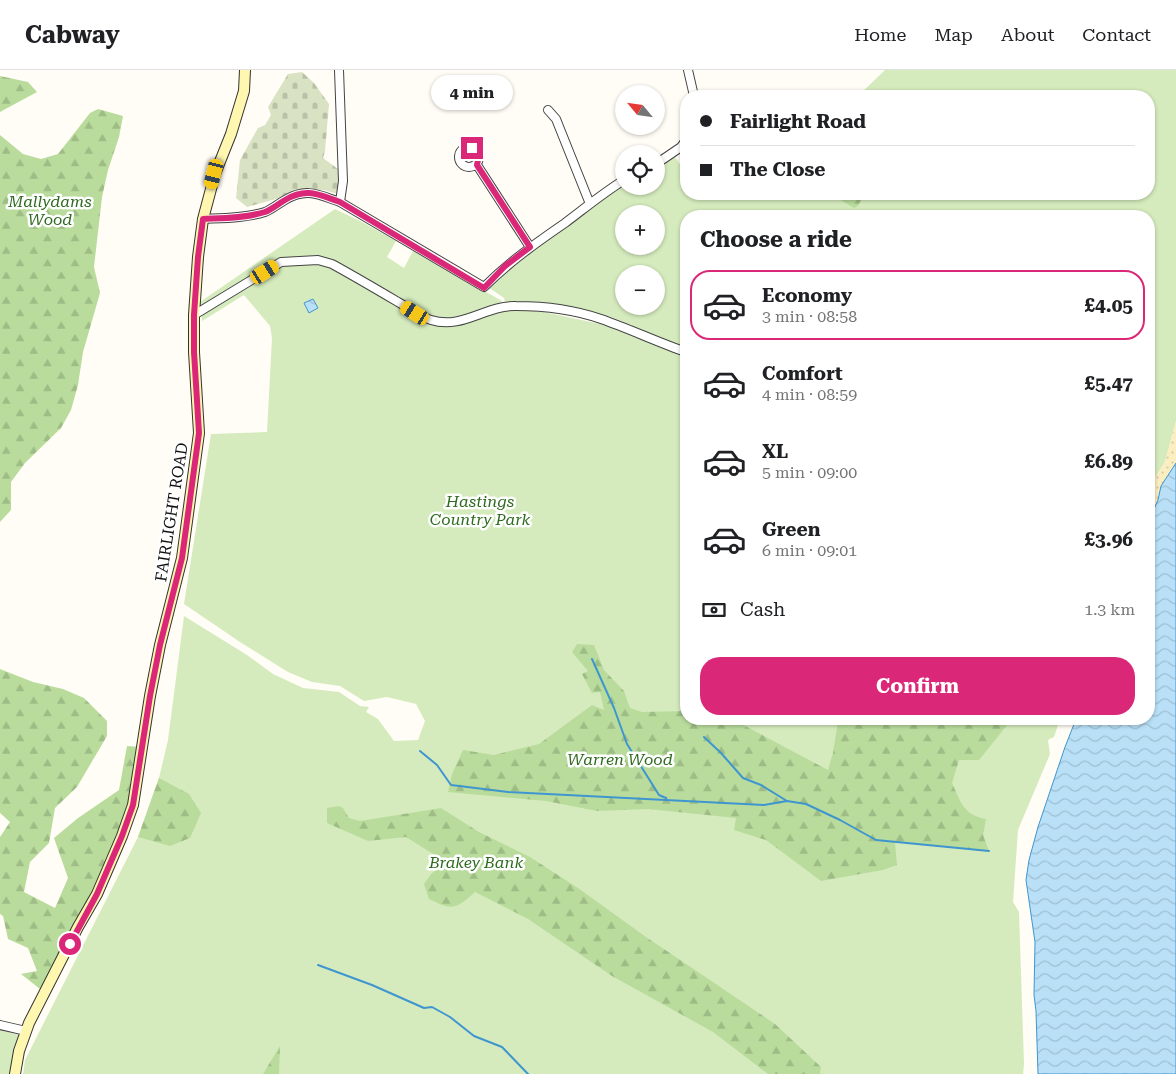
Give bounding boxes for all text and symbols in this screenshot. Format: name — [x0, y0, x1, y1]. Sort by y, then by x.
text: Cabway — [25, 21, 120, 49]
text: Home — [854, 24, 906, 45]
text: Map — [934, 24, 973, 45]
text: About — [1001, 24, 1054, 45]
text: Contact — [1082, 24, 1151, 45]
callout: 4 min — [431, 75, 513, 110]
text: 4 min — [450, 83, 494, 102]
north arrow — [615, 85, 665, 135]
map controls — [615, 85, 665, 315]
text: Fairlight Road — [730, 110, 866, 133]
route end — [461, 137, 483, 159]
button: locate — [615, 145, 665, 195]
car — [203, 158, 224, 190]
text: The Close — [730, 158, 825, 181]
park label: Mallydams Wood — [7, 192, 92, 229]
button: + — [615, 205, 665, 255]
text: Choose a ride — [700, 227, 852, 252]
car — [248, 258, 281, 286]
button: − — [615, 265, 665, 315]
icon: car — [702, 283, 747, 328]
text: Economy — [762, 284, 852, 307]
text: £4.05 — [1084, 294, 1133, 317]
car — [398, 299, 431, 327]
text: 3 min · 08:58 — [762, 307, 857, 326]
icon: car — [702, 361, 747, 406]
text: Comfort — [762, 362, 843, 385]
text: £5.47 — [1084, 372, 1133, 395]
text: 4 min · 08:59 — [762, 385, 857, 404]
icon: car — [702, 439, 747, 484]
text: XL — [762, 440, 788, 463]
street label: FAIRLIGHT ROAD — [151, 441, 192, 583]
text: £6.89 — [1084, 450, 1133, 473]
text: 5 min · 09:00 — [762, 463, 857, 482]
park label: Hastings Country Park — [430, 492, 531, 529]
icon: car — [702, 517, 747, 562]
text: Green — [762, 518, 820, 541]
text: £3.96 — [1084, 528, 1133, 551]
text: 6 min · 09:01 — [762, 541, 857, 560]
icon: cash — [700, 596, 728, 624]
text: Cash — [740, 598, 785, 621]
text: 1.3 km — [1084, 600, 1135, 619]
button: Confirm — [700, 657, 1135, 715]
park label: Warren Wood — [567, 750, 673, 769]
park label: Brakey Bank — [428, 853, 523, 872]
route start — [59, 933, 81, 955]

